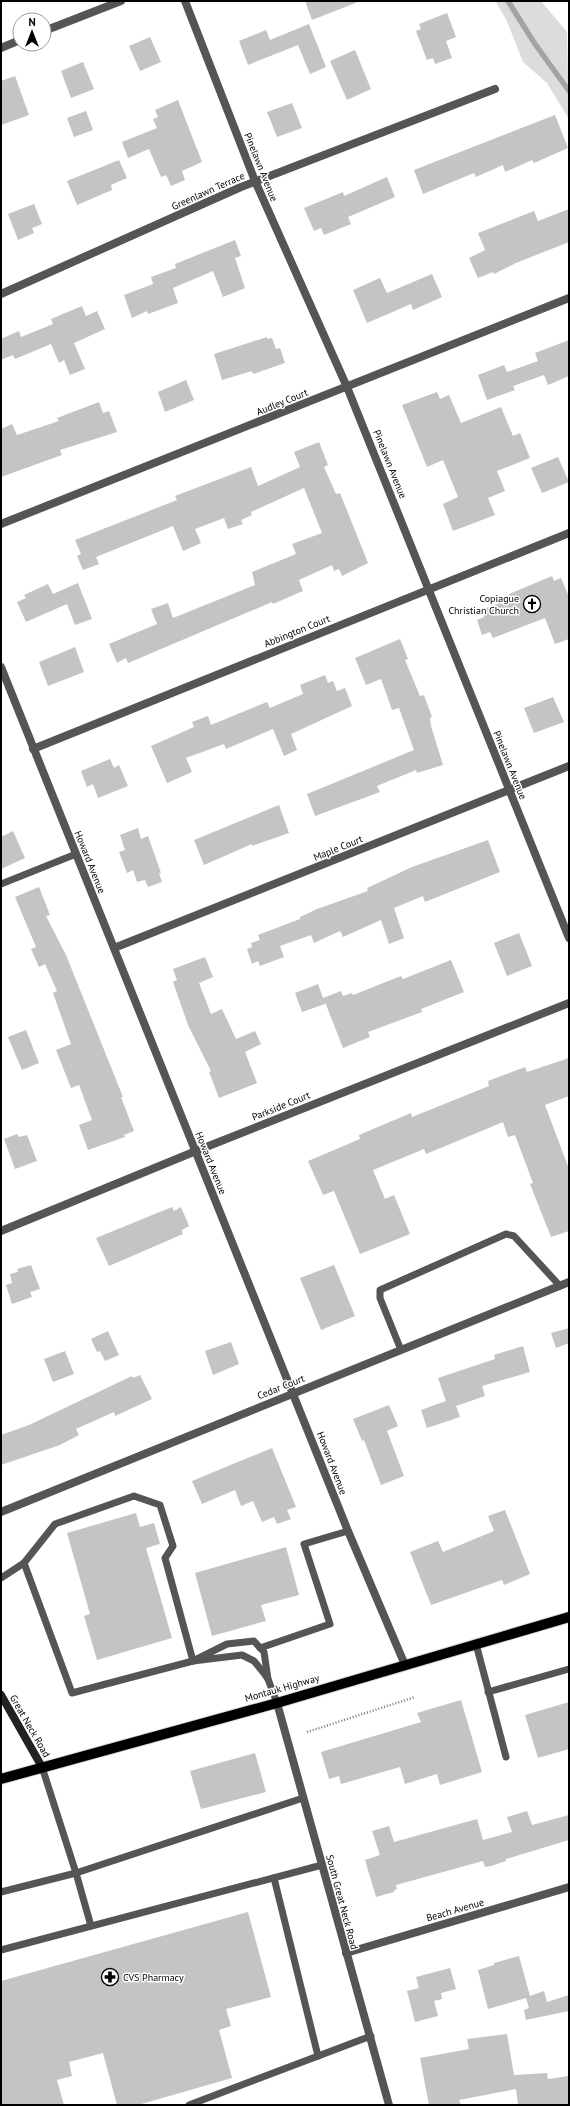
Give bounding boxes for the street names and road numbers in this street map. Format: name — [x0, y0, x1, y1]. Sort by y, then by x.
street label: Pinelawn Avenue — [241, 131, 281, 203]
street label: Greenlawn Terrace — [169, 169, 247, 213]
street label: Audley Court — [254, 386, 310, 418]
street label: Pinelawn Avenue — [370, 428, 410, 500]
street label: Abbington Court — [262, 612, 333, 650]
street label: Pinelawn Avenue — [490, 729, 530, 801]
street label: Howard Avenue — [71, 829, 109, 895]
street label: Maple Court — [311, 832, 365, 864]
street label: Parkside Court — [250, 1088, 313, 1124]
street label: Howard Avenue — [192, 1130, 230, 1196]
street label: Cedar Court — [255, 1371, 307, 1402]
street label: Howard Avenue — [314, 1430, 350, 1496]
street label: Montauk Highway — [243, 1671, 321, 1705]
street label: Great Neck Road — [7, 1692, 53, 1760]
street label: South Great Neck Road — [323, 1853, 361, 1951]
street label: Beach Avenue — [425, 1896, 485, 1924]

